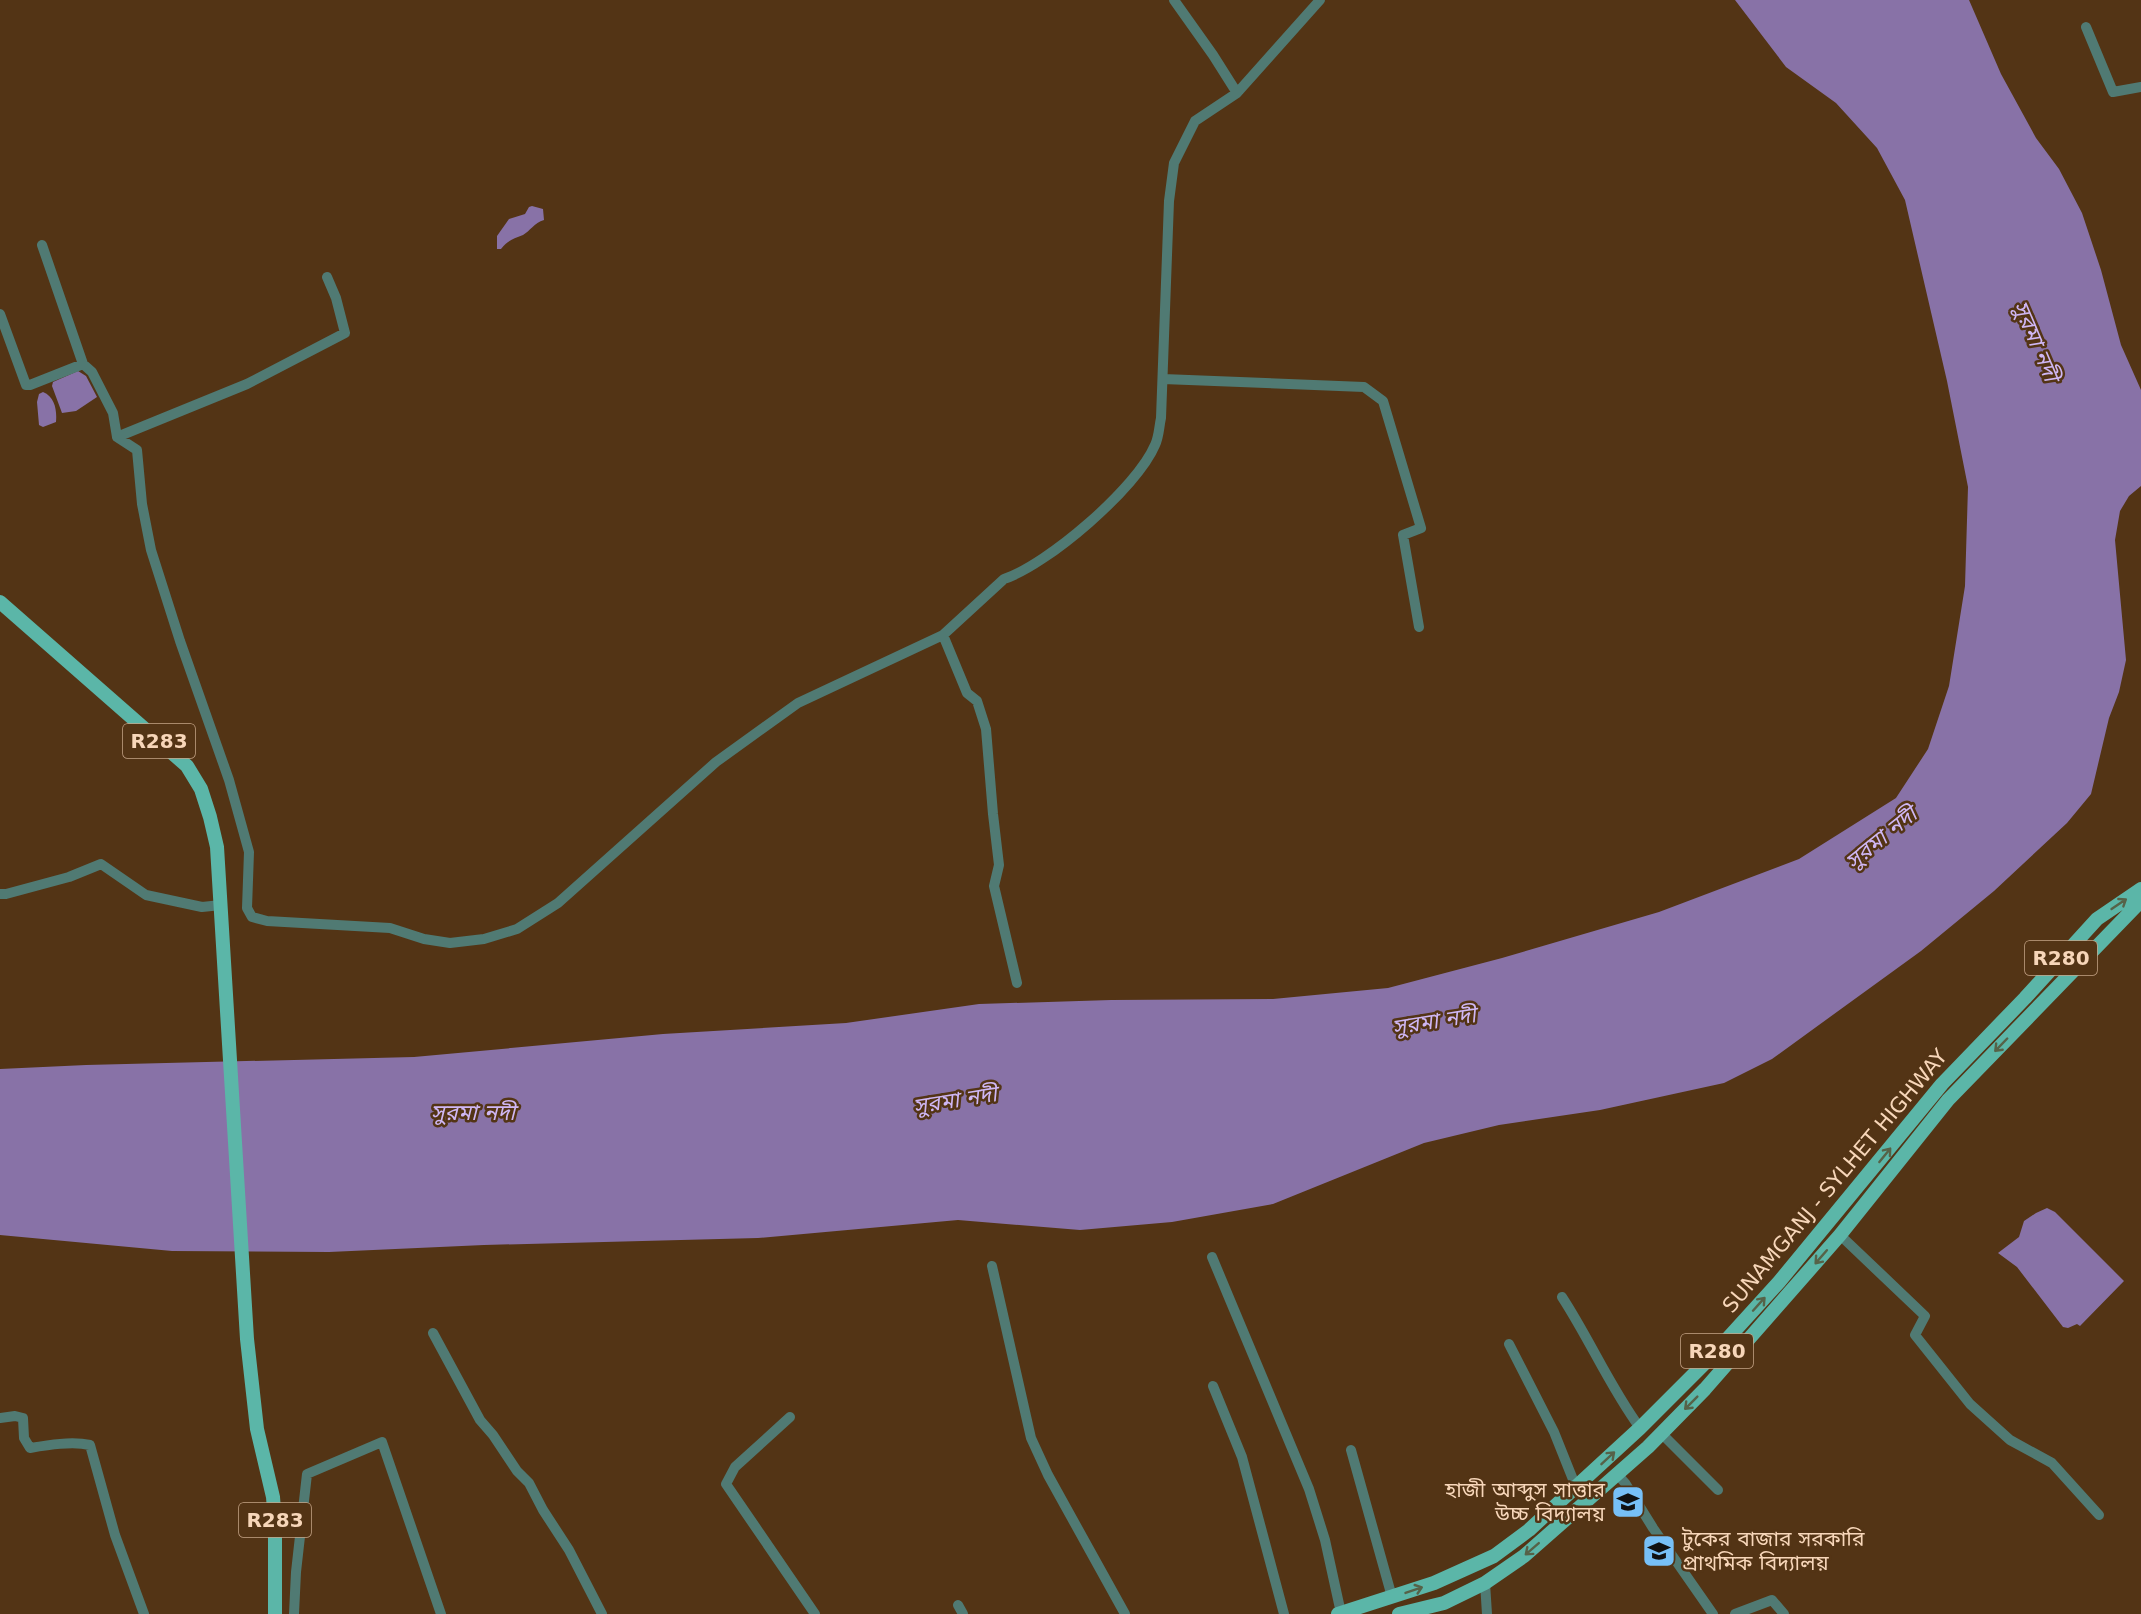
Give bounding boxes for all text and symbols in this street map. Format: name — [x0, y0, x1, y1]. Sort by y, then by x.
water label: সুরমা নদী — [2007, 297, 2066, 389]
road number: R283 — [123, 724, 195, 758]
water label: সুরমা নদী — [1840, 799, 1926, 875]
one-way arrow — [2111, 898, 2127, 910]
road number: R280 — [2025, 941, 2097, 975]
water label: সুরমা নদী — [1390, 1001, 1482, 1041]
one-way arrow — [1994, 1037, 2009, 1052]
street label: SUNAMGANJ - SYLHET HIGHWAY — [1718, 1044, 1952, 1317]
water label: সুরমা নদী — [911, 1080, 1003, 1120]
water label: সুরমা নদী — [431, 1100, 519, 1126]
one-way arrow — [1878, 1147, 1891, 1163]
one-way arrow — [1814, 1249, 1827, 1265]
one-way arrow — [1752, 1297, 1766, 1312]
road number: R280 — [1681, 1334, 1753, 1368]
one-way arrow — [1684, 1396, 1699, 1411]
one-way arrow — [1600, 1451, 1615, 1465]
place label: হাজী আব্দুস সাত্তার উচ্চ বিদ্যালয় — [1444, 1478, 1606, 1526]
school or university icon: হাজী আব্দুস সাত্তার উচ্চ বিদ্যালয় — [1610, 1484, 1646, 1520]
road number: R283 — [239, 1503, 311, 1537]
place label: টুকের বাজার সরকারি প্রাথমিক বিদ্যালয় — [1681, 1527, 1865, 1575]
school or university icon: টুকের বাজার সরকারি প্রাথমিক বিদ্যালয় — [1641, 1533, 1677, 1569]
one-way arrow — [1525, 1542, 1540, 1556]
one-way arrow — [1404, 1583, 1423, 1594]

